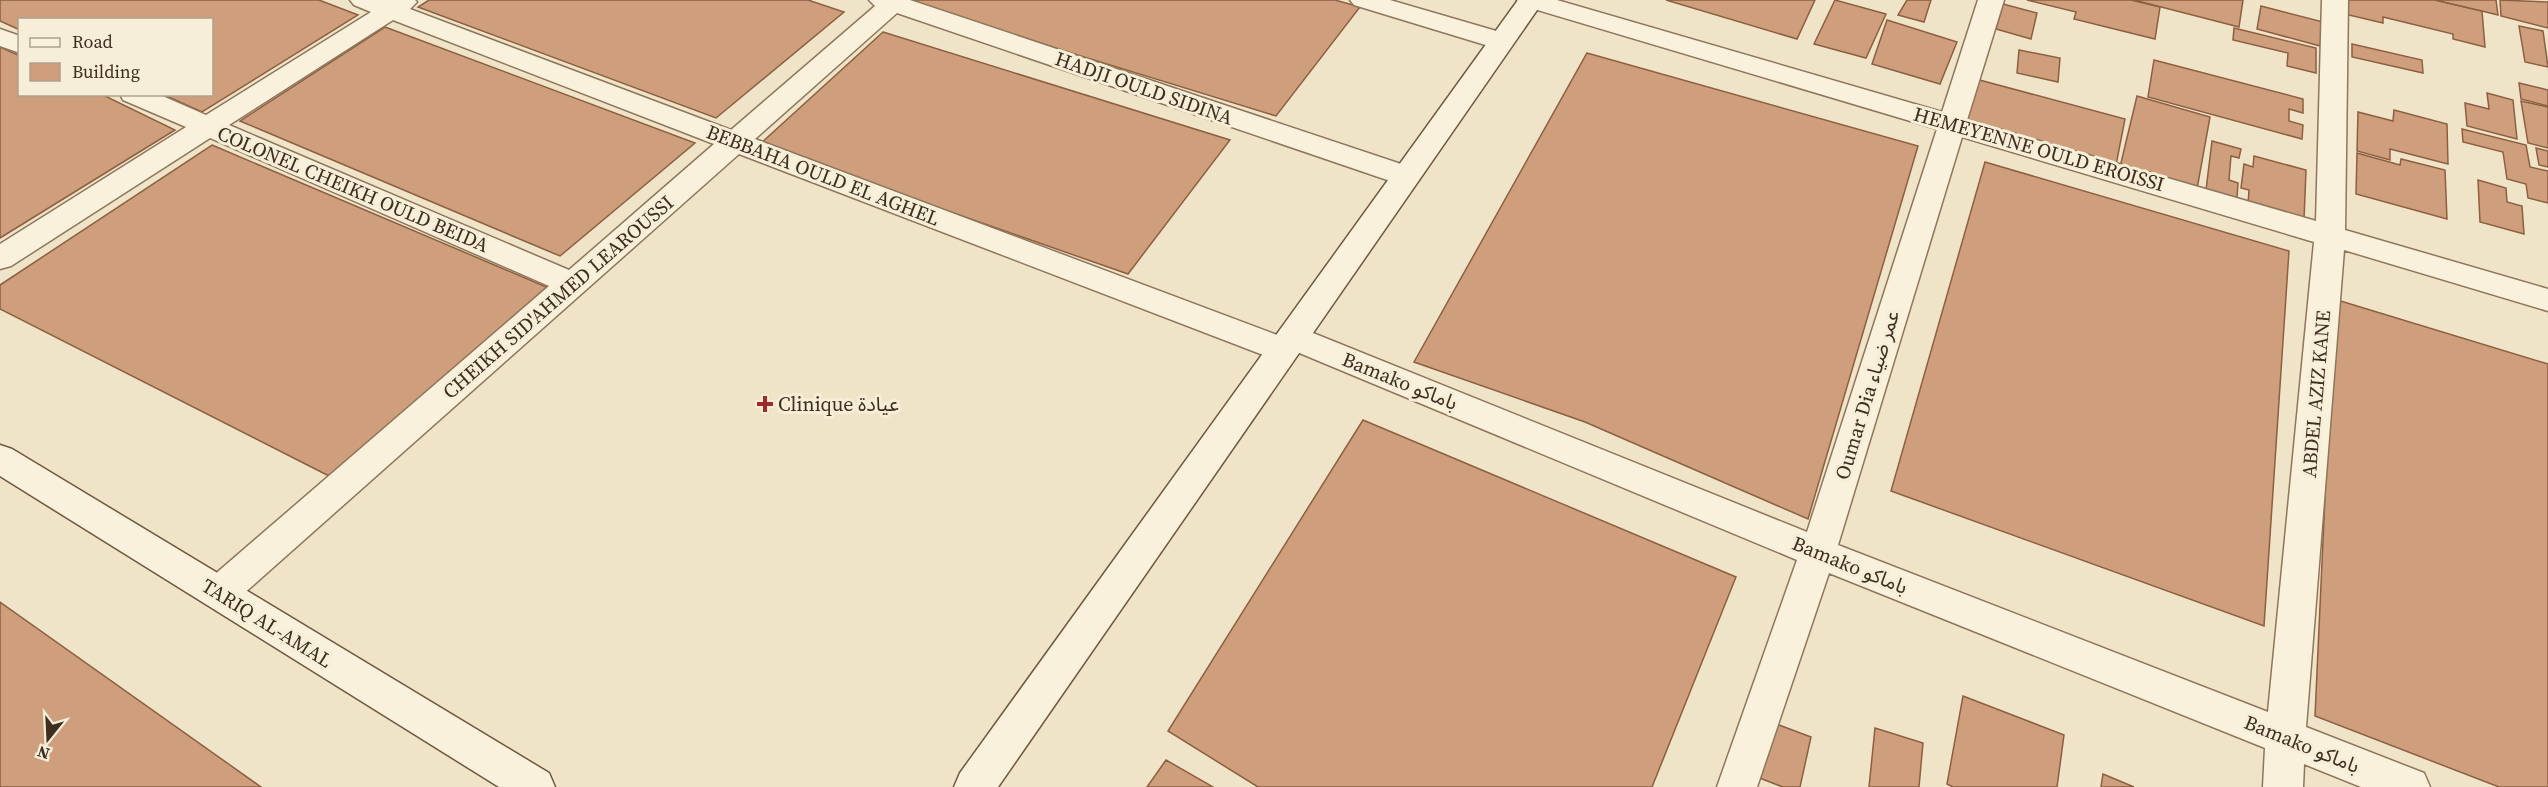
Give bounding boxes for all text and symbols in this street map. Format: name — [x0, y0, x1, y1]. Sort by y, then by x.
legend — [18, 18, 213, 96]
text: Road — [72, 29, 113, 54]
street label: HADJI OULD SIDINA — [1051, 44, 1237, 132]
text: Building — [72, 59, 140, 84]
street label: HEMEYENNE OULD EROISSI — [1910, 100, 2168, 198]
street label: BEBBAHA OULD EL AGHEL — [702, 118, 944, 232]
street label: COLONEL CHEIKH OULD BEIDA — [213, 119, 494, 259]
street label: CHEIKH SID'AHMED LEAROUSSI — [436, 189, 680, 405]
street label: Oumar Dia عمر ضياء — [1828, 307, 1906, 483]
street label: ABDEL AZIZ KANE — [2295, 309, 2337, 479]
street label: Bamako باماكو — [1338, 345, 1462, 417]
place label: Clinique عيادة — [778, 390, 899, 418]
marker: Clinique عيادة — [756, 395, 774, 413]
street label: Bamako باماكو — [1788, 529, 1912, 601]
street label: TARIQ AL-AMAL — [196, 572, 338, 674]
street label: Bamako باماكو — [2240, 708, 2364, 780]
north arrow — [18, 709, 78, 769]
text: N — [34, 741, 52, 766]

